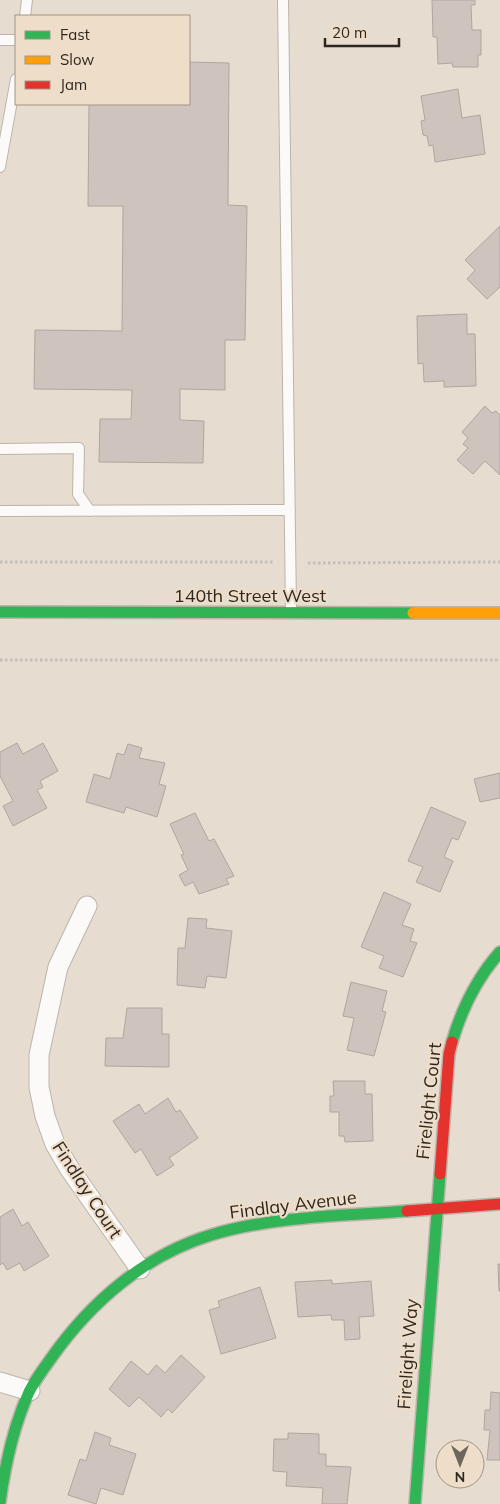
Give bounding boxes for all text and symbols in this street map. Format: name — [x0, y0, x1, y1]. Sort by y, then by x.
legend — [15, 15, 190, 105]
scale bar — [325, 15, 399, 47]
text: 20 m — [332, 23, 367, 42]
text: Fast — [60, 25, 90, 44]
text: Slow — [60, 50, 94, 69]
text: Jam — [60, 75, 87, 94]
street label: 140th Street West — [174, 584, 326, 607]
street label: Firelight Court — [411, 1041, 446, 1160]
street label: Findlay Court — [48, 1137, 127, 1242]
street label: Findlay Avenue — [228, 1185, 358, 1224]
street label: Firelight Way — [392, 1297, 423, 1410]
north arrow — [435, 1439, 485, 1489]
text: N — [455, 1468, 465, 1486]

